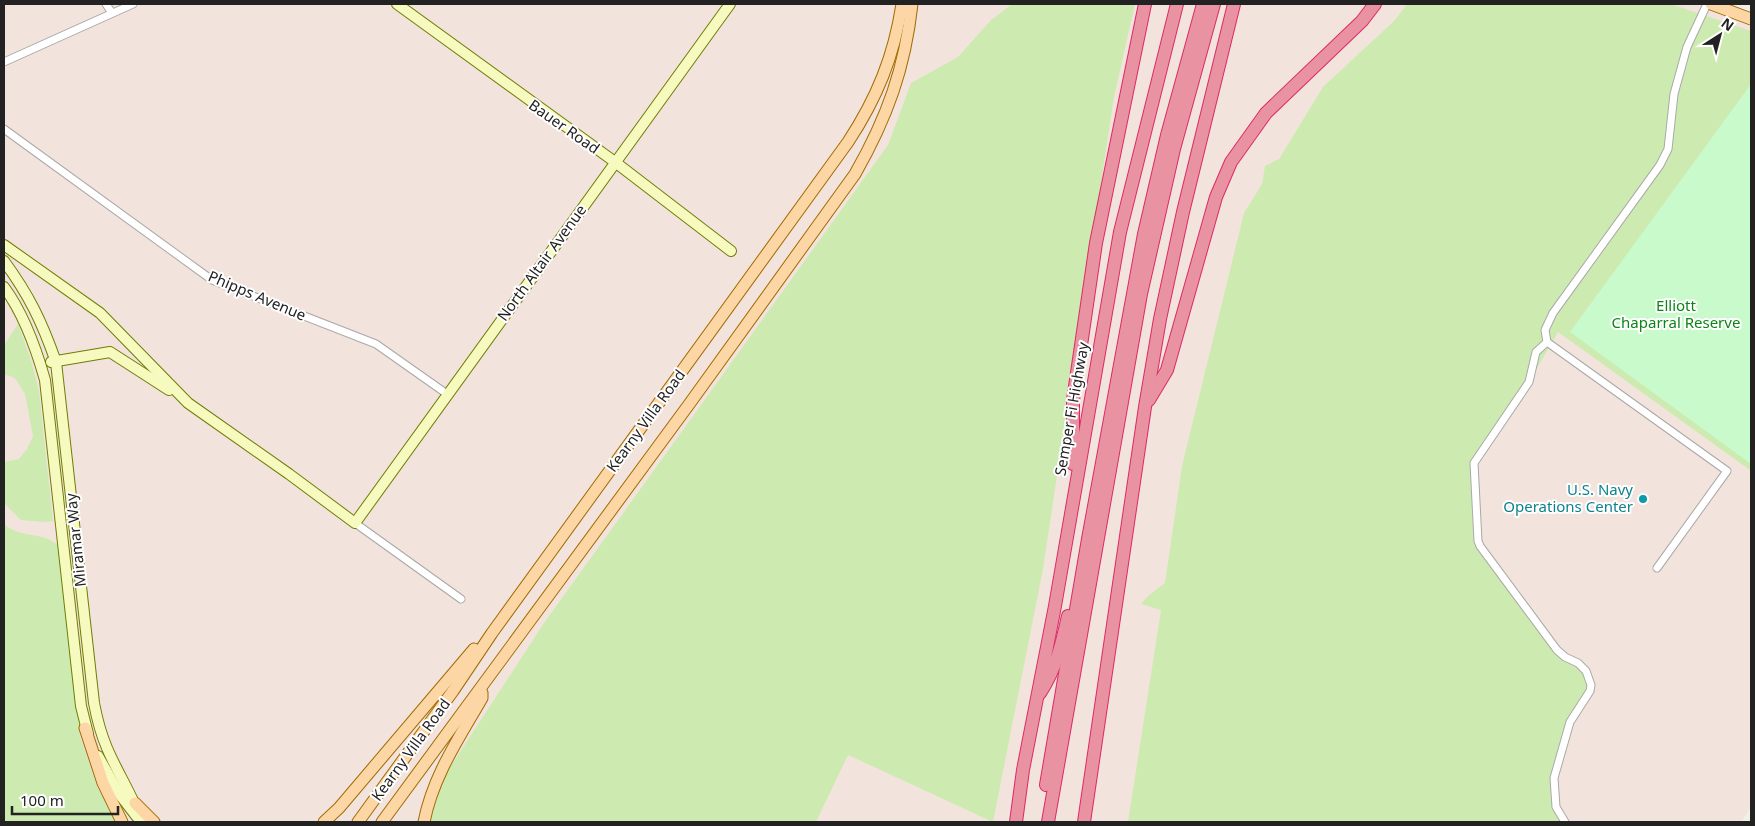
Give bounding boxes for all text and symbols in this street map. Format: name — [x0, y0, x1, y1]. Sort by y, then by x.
north arrow — [1695, 10, 1745, 60]
text: N — [1718, 13, 1738, 35]
street label: Bauer Road — [525, 94, 604, 158]
street label: North Altair Avenue — [492, 200, 590, 325]
street label: Phipps Avenue — [205, 265, 309, 325]
park label: Elliott Chaparral Reserve — [1612, 295, 1740, 332]
street label: Semper Fi Highway — [1049, 340, 1093, 477]
street label: Kearny Villa Road — [601, 365, 689, 476]
place label: U.S. Navy Operations Center — [1503, 479, 1633, 516]
street label: Miramar Way — [60, 492, 90, 588]
marker: U.S. Navy Operations Center — [1637, 493, 1649, 505]
street label: Kearny Villa Road — [366, 694, 454, 805]
scale bar — [12, 784, 119, 816]
text: 100 m — [20, 790, 64, 810]

